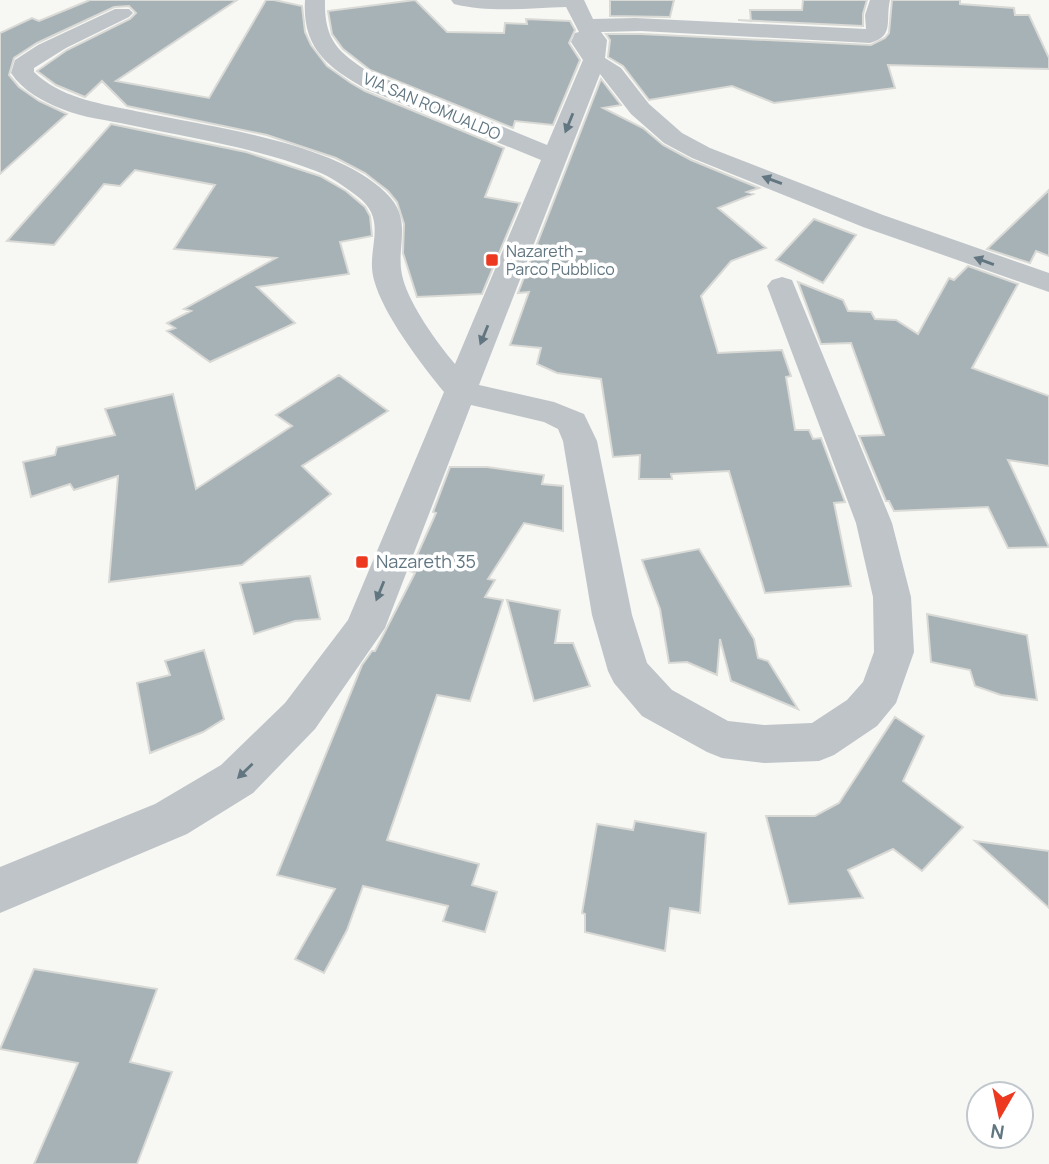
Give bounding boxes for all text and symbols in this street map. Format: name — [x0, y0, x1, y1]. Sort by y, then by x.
street label: VIA SAN ROMUALDO — [360, 67, 505, 145]
one-way arrow — [563, 113, 574, 134]
one-way arrow — [761, 174, 782, 185]
place label: Nazareth - Parco Pubblico — [506, 240, 615, 280]
marker: Nazareth - Parco Pubblico — [484, 252, 500, 268]
one-way arrow — [974, 256, 995, 267]
one-way arrow — [479, 324, 490, 345]
place label: Nazareth 35 — [376, 549, 476, 573]
marker: Nazareth 35 — [354, 554, 370, 570]
one-way arrow — [375, 581, 386, 602]
one-way arrow — [237, 762, 254, 778]
north arrow — [965, 1080, 1035, 1150]
text: N — [989, 1118, 1006, 1146]

